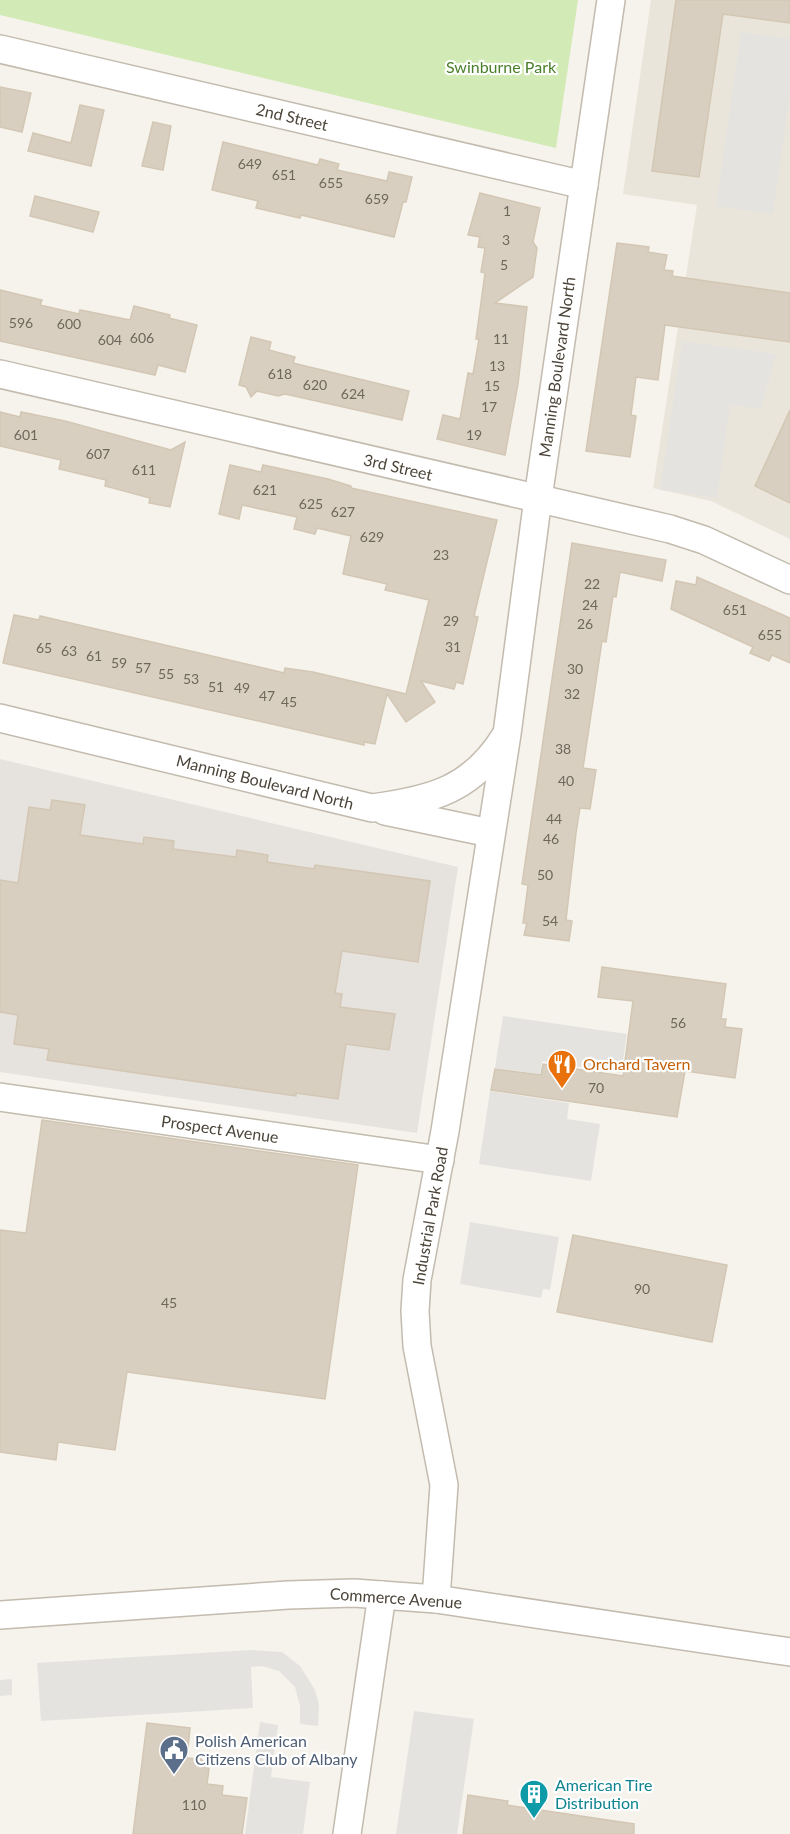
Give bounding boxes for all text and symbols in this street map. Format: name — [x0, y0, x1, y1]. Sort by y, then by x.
park label: Swinburne Park — [446, 57, 557, 76]
street label: 2nd Street — [254, 99, 330, 134]
house number: 649 — [238, 155, 262, 172]
house number: 651 — [272, 166, 296, 183]
house number: 655 — [319, 174, 343, 191]
house number: 659 — [365, 190, 389, 207]
house number: 1 — [503, 202, 511, 219]
house number: 3 — [502, 231, 510, 248]
house number: 5 — [500, 256, 508, 273]
street label: Manning Boulevard North — [534, 275, 579, 458]
house number: 596 — [9, 314, 33, 331]
house number: 600 — [57, 315, 81, 332]
house number: 606 — [130, 329, 154, 346]
house number: 11 — [493, 330, 509, 347]
house number: 604 — [98, 331, 122, 348]
house number: 13 — [489, 357, 505, 374]
house number: 618 — [268, 365, 292, 382]
house number: 620 — [303, 376, 327, 393]
house number: 15 — [484, 377, 500, 394]
house number: 624 — [341, 385, 365, 402]
house number: 17 — [481, 398, 497, 415]
house number: 601 — [14, 426, 38, 443]
house number: 19 — [466, 426, 482, 443]
house number: 607 — [86, 445, 110, 462]
street label: 3rd Street — [362, 449, 435, 484]
house number: 611 — [132, 461, 156, 478]
house number: 621 — [253, 481, 277, 498]
house number: 625 — [299, 495, 323, 512]
house number: 627 — [331, 503, 355, 520]
house number: 629 — [360, 528, 384, 545]
house number: 23 — [433, 546, 449, 563]
house number: 22 — [584, 575, 600, 592]
house number: 24 — [582, 596, 598, 613]
house number: 651 — [723, 601, 747, 618]
house number: 29 — [443, 612, 459, 629]
house number: 26 — [577, 615, 593, 632]
house number: 655 — [758, 626, 782, 643]
house number: 31 — [445, 638, 461, 655]
house number: 65 — [36, 639, 52, 656]
house number: 63 — [61, 642, 77, 659]
house number: 61 — [86, 647, 102, 664]
house number: 59 — [111, 654, 127, 671]
house number: 57 — [135, 659, 151, 676]
house number: 30 — [567, 660, 583, 677]
house number: 55 — [158, 665, 174, 682]
house number: 53 — [183, 670, 199, 687]
house number: 51 — [208, 678, 224, 695]
house number: 49 — [234, 679, 250, 696]
house number: 32 — [564, 685, 580, 702]
house number: 47 — [259, 687, 275, 704]
house number: 45 — [281, 693, 297, 710]
house number: 38 — [555, 740, 571, 757]
street label: Manning Boulevard North — [175, 750, 356, 813]
house number: 40 — [558, 772, 574, 789]
house number: 44 — [546, 810, 562, 827]
house number: 46 — [543, 830, 559, 847]
house number: 50 — [537, 866, 553, 883]
house number: 54 — [542, 912, 558, 929]
house number: 56 — [670, 1014, 686, 1031]
restaurant icon: Orchard Tavern — [546, 1048, 578, 1090]
place label: Orchard Tavern — [583, 1054, 690, 1073]
house number: 70 — [588, 1079, 604, 1096]
street label: Prospect Avenue — [160, 1111, 280, 1146]
street label: Industrial Park Road — [408, 1145, 451, 1287]
house number: 90 — [634, 1280, 650, 1297]
house number: 45 — [161, 1294, 177, 1311]
street label: Commerce Avenue — [329, 1583, 463, 1612]
place label: Polish American Citizens Club of Albany — [195, 1731, 358, 1768]
public building icon: Polish American Citizens Club of Albany — [158, 1734, 190, 1776]
place label: American Tire Distribution — [555, 1775, 652, 1812]
building icon: American Tire Distribution — [518, 1778, 550, 1820]
house number: 110 — [182, 1796, 206, 1813]

